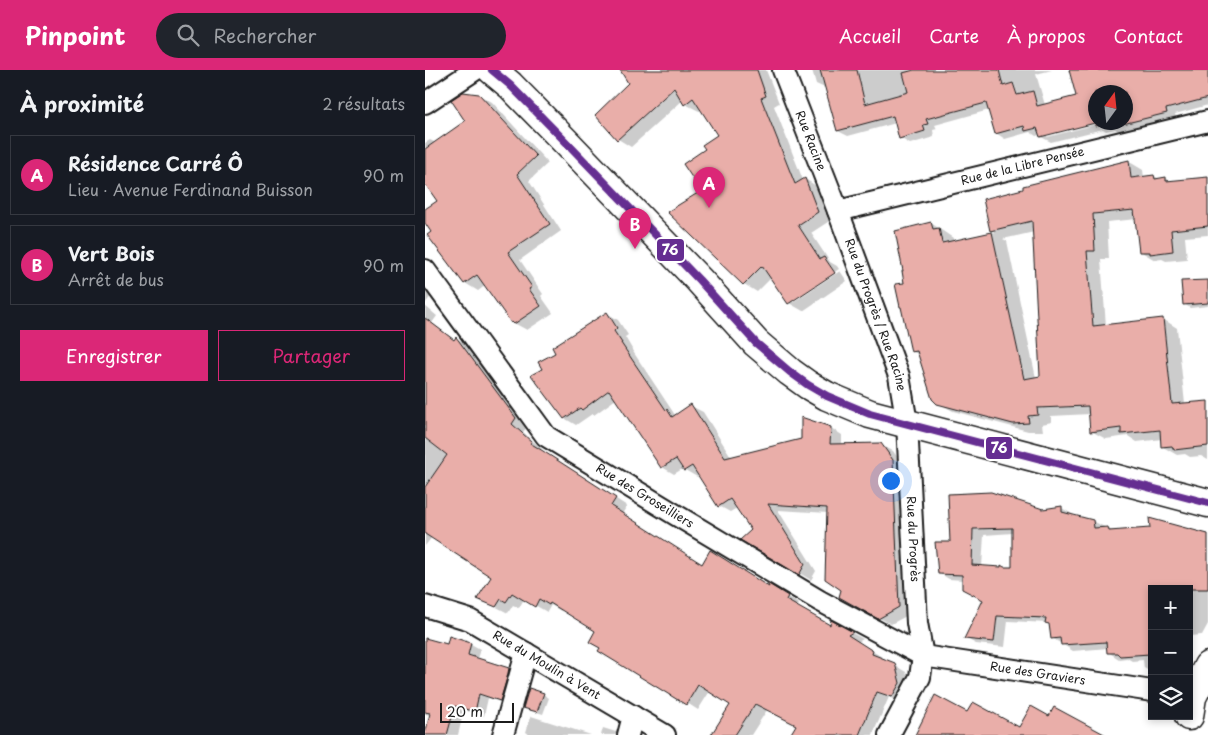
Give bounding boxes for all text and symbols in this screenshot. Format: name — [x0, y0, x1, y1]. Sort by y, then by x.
search box — [156, 13, 506, 58]
text: Pinpoint — [25, 17, 126, 53]
icon: search — [174, 21, 202, 49]
text: Rechercher — [214, 21, 316, 49]
text: Accueil — [839, 22, 901, 49]
text: Carte — [929, 22, 979, 49]
text: À propos — [1007, 22, 1085, 49]
text: Contact — [1113, 22, 1183, 49]
north arrow — [1088, 85, 1133, 130]
text: À proximité — [20, 87, 144, 119]
text: 2 résultats — [322, 91, 405, 115]
street label: Rue Racine — [792, 108, 832, 173]
street label: Rue de la Libre Pensée — [959, 141, 1086, 189]
text: Résidence Carré Ô — [68, 149, 243, 177]
text: A — [31, 163, 43, 187]
text: 90 m — [363, 163, 404, 187]
pin: A — [693, 167, 725, 208]
text: Lieu · Avenue Ferdinand Buisson — [68, 177, 313, 201]
pin: B — [619, 208, 651, 249]
street label: Rue du Progrès / Rue Racine — [841, 236, 911, 393]
line badge: 76 — [656, 238, 685, 262]
text: Vert Bois — [68, 239, 155, 267]
text: 76 — [662, 239, 678, 260]
text: B — [32, 253, 42, 277]
text: 90 m — [363, 253, 404, 277]
text: Arrêt de bus — [68, 267, 164, 291]
button: Enregistrer — [20, 330, 208, 381]
button: Partager — [218, 330, 405, 381]
line badge: 76 — [985, 436, 1013, 460]
text: 76 — [991, 437, 1007, 458]
street label: Rue des Groseilliers — [593, 459, 698, 532]
your location — [878, 468, 904, 494]
street label: Rue du Progrès — [903, 496, 925, 583]
map controls — [1148, 585, 1193, 720]
button: + — [1148, 585, 1193, 630]
street label: Rue du Moulin à Vent — [490, 625, 604, 703]
button: − — [1148, 630, 1193, 675]
street label: Rue des Graviers — [989, 656, 1087, 689]
button: layers — [1148, 675, 1193, 720]
scale bar — [440, 700, 514, 723]
text: 20 m — [447, 701, 483, 722]

